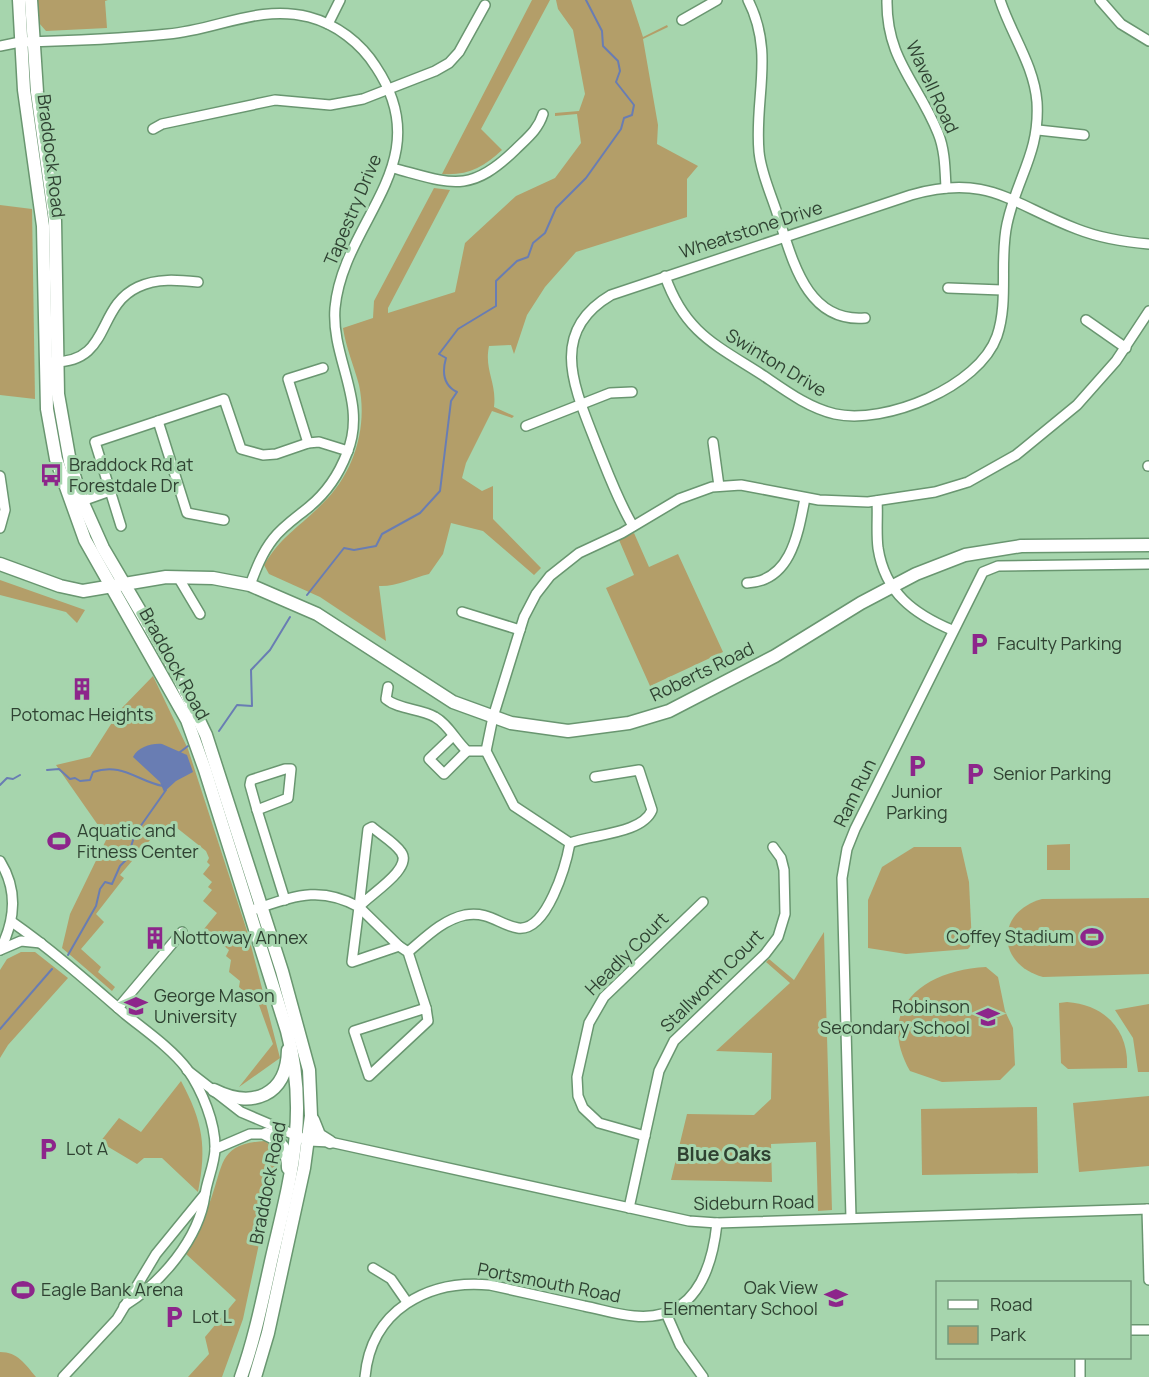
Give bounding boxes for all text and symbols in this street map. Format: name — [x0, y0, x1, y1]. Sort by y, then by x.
street label: Wavell Road — [901, 36, 965, 137]
street label: Braddock Road — [33, 93, 71, 219]
street label: Tapestry Drive — [318, 150, 386, 269]
street label: Wheatstone Drive — [676, 195, 825, 263]
street label: Swinton Drive — [722, 323, 831, 402]
place label: Braddock Rd at Forestdale Dr — [69, 452, 193, 497]
bus stop icon: Braddock Rd at Forestdale Dr — [38, 462, 64, 488]
street label: Braddock Road — [134, 603, 216, 724]
parking icon: Faculty Parking — [966, 631, 992, 657]
place label: Faculty Parking — [997, 631, 1122, 655]
street label: Roberts Road — [646, 636, 757, 707]
building icon: Potomac Heights — [69, 676, 95, 702]
place label: Potomac Heights — [11, 702, 153, 726]
parking icon: Junior Parking — [904, 753, 930, 779]
street label: Ram Run — [827, 755, 881, 831]
parking icon: Senior Parking — [962, 761, 988, 787]
place label: Senior Parking — [993, 761, 1111, 785]
place label: Junior Parking — [886, 779, 948, 824]
place label: Aquatic and Fitness Center — [77, 818, 199, 863]
sports icon: Aquatic and Fitness Center — [46, 828, 72, 854]
street label: Headly Court — [579, 906, 673, 1000]
street label: Stallworth Court — [654, 923, 768, 1037]
place label: Coffey Stadium — [946, 924, 1074, 948]
sports icon: Coffey Stadium — [1079, 924, 1105, 950]
building icon: Nottoway Annex — [142, 925, 168, 951]
place label: Nottoway Annex — [173, 925, 308, 949]
place label: George Mason University — [154, 983, 275, 1028]
school or university icon: George Mason University — [123, 993, 149, 1019]
place label: Robinson Secondary School — [820, 994, 970, 1039]
school or university icon: Robinson Secondary School — [975, 1004, 1001, 1030]
street label: Braddock Road — [243, 1120, 291, 1246]
parking icon: Lot A — [35, 1136, 61, 1162]
place label: Lot A — [66, 1136, 109, 1160]
district label: Blue Oaks — [677, 1140, 772, 1167]
street label: Sideburn Road — [693, 1189, 815, 1215]
street label: Portsmouth Road — [476, 1256, 623, 1308]
place label: Oak View Elementary School — [663, 1275, 818, 1320]
sports icon: Eagle Bank Arena — [10, 1277, 36, 1303]
place label: Eagle Bank Arena — [41, 1277, 183, 1301]
legend — [936, 1281, 1131, 1359]
school or university icon: Oak View Elementary School — [823, 1285, 849, 1311]
text: Road — [990, 1292, 1033, 1316]
parking icon: Lot L — [161, 1304, 187, 1330]
place label: Lot L — [192, 1304, 232, 1328]
text: Park — [990, 1322, 1027, 1346]

